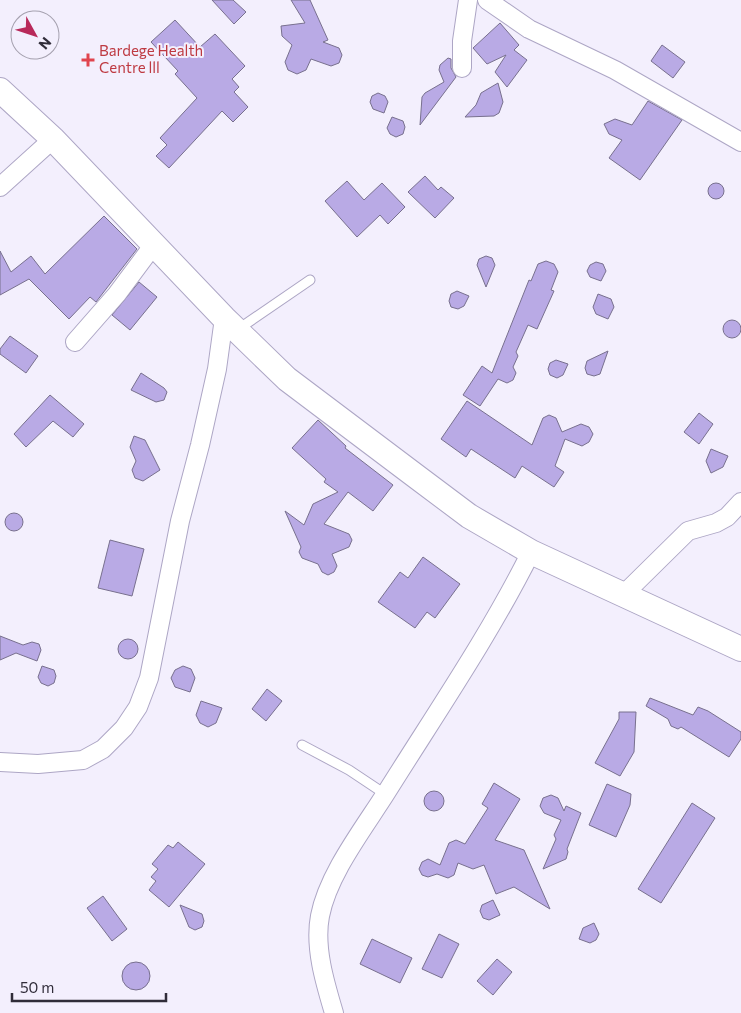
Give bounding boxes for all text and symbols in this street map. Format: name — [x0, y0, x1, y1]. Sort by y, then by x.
north arrow — [10, 10, 60, 60]
text: N — [35, 34, 55, 53]
place label: Bardege Health Centre lll — [99, 41, 203, 76]
marker: Bardege Health Centre lll — [81, 53, 95, 67]
scale bar — [12, 970, 166, 1002]
text: 50 m — [20, 978, 54, 996]

